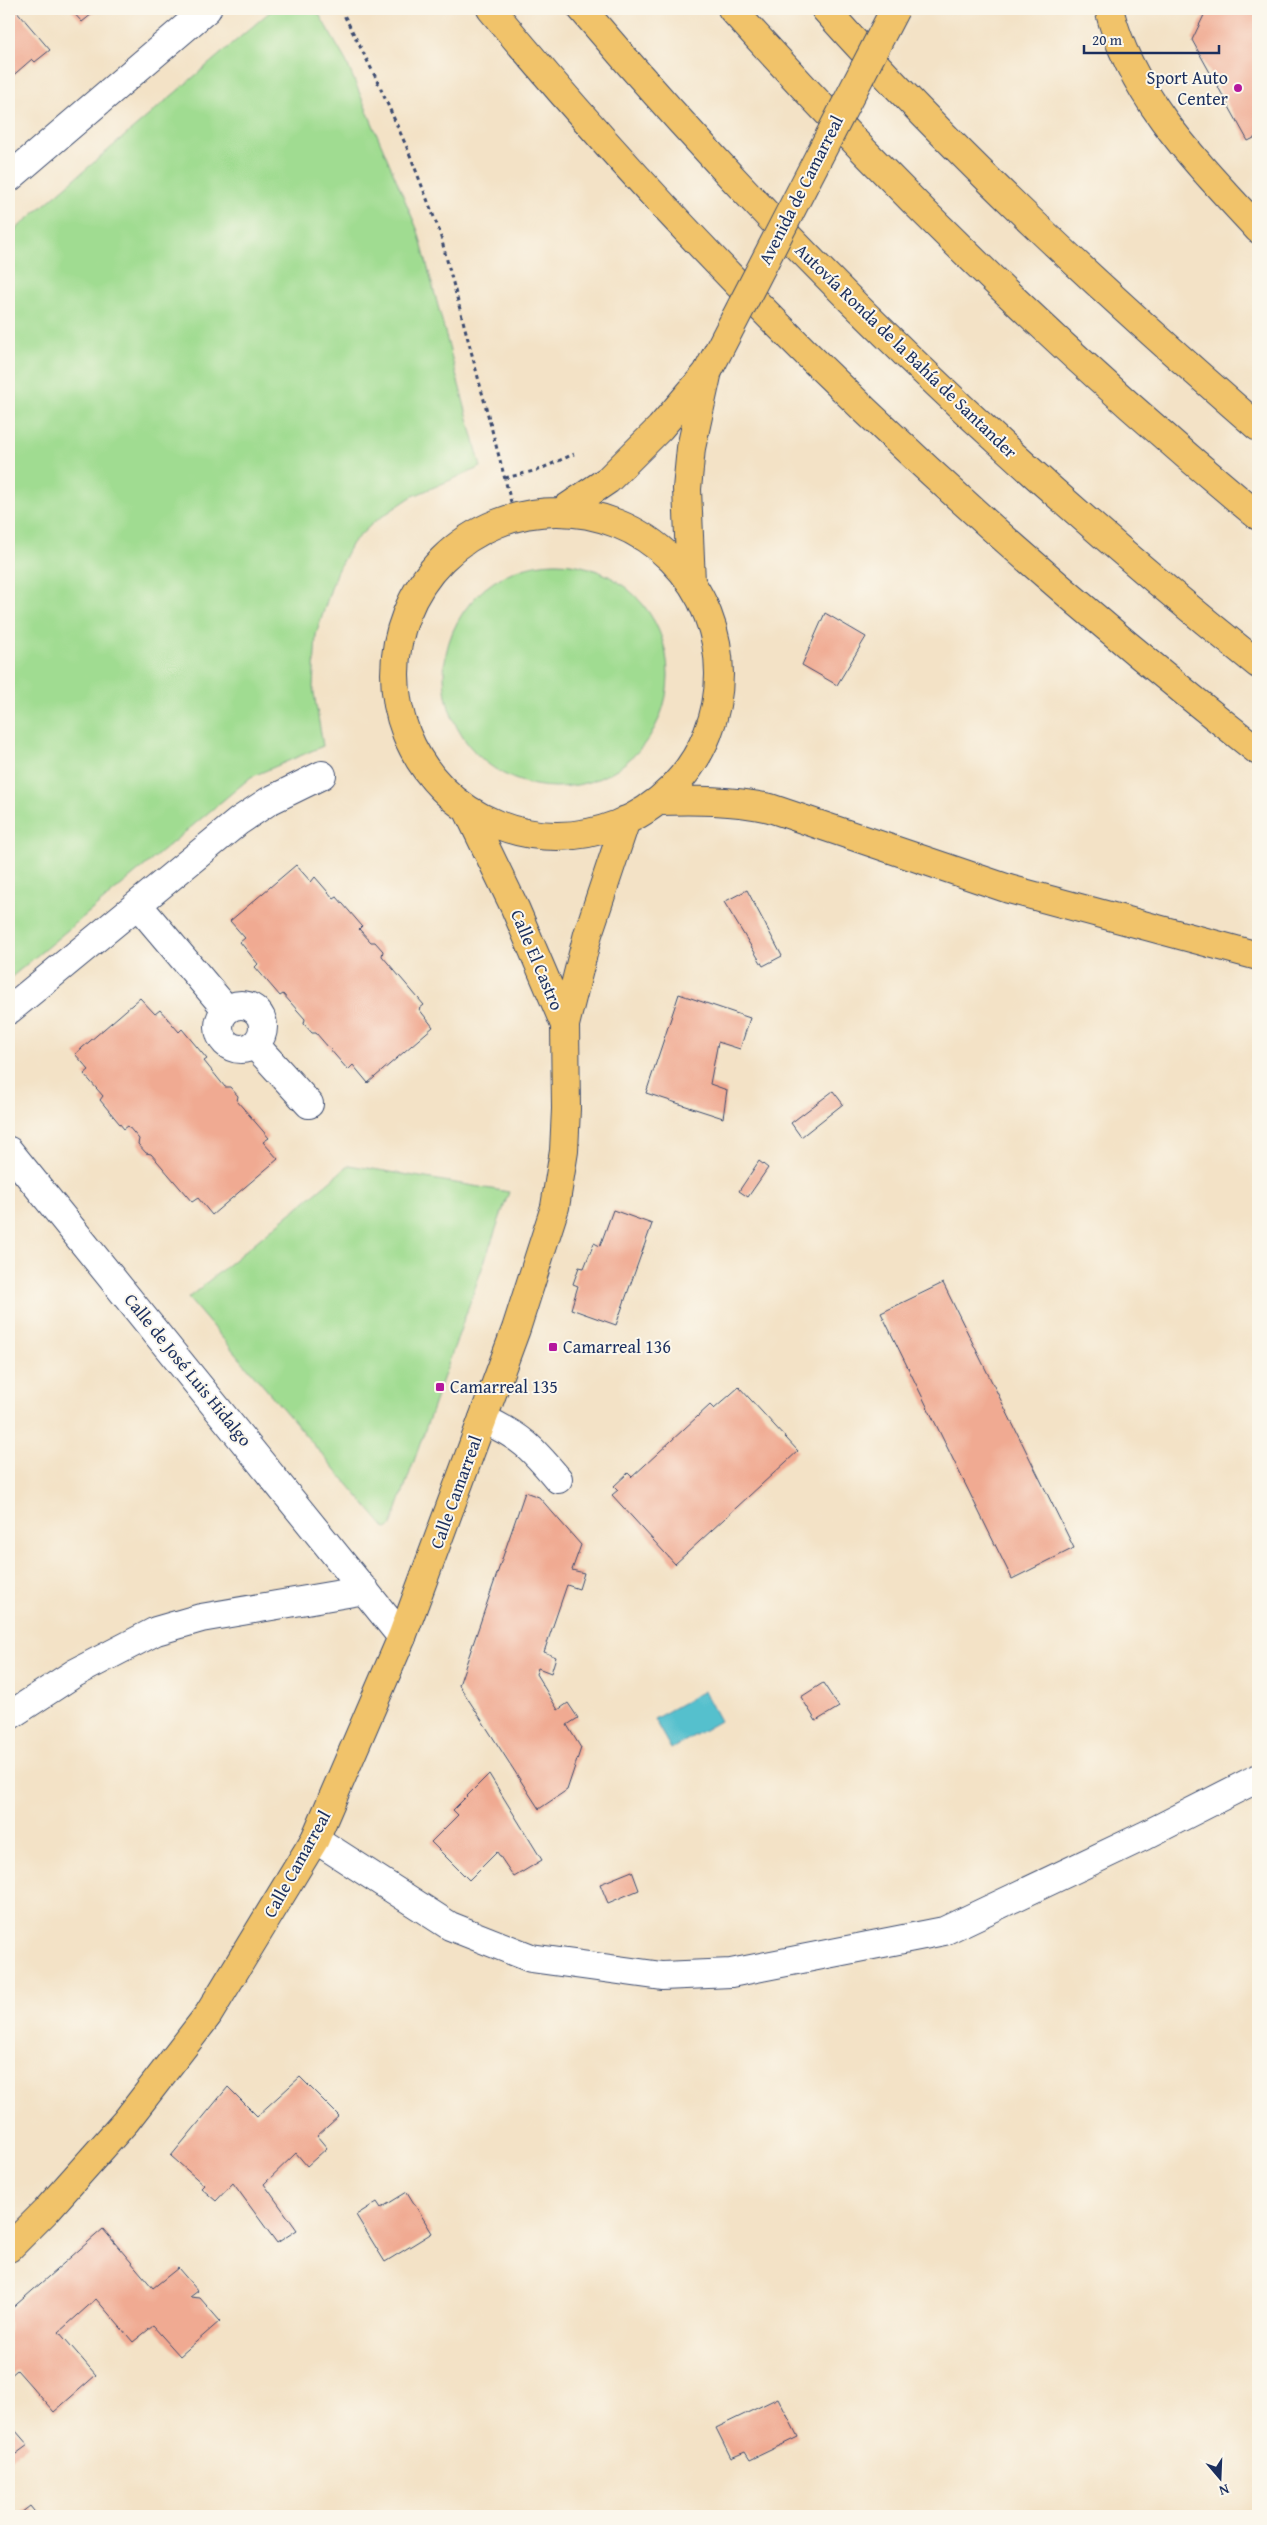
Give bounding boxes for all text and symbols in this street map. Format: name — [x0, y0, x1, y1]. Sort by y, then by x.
scale bar — [1084, 22, 1220, 54]
text: 20 m — [1092, 29, 1123, 50]
place label: Sport Auto Center — [1146, 64, 1229, 112]
marker: Sport Auto Center — [1232, 82, 1244, 94]
street label: Avenida de Camarreal — [751, 110, 850, 269]
street label: Autovía Ronda de la Bahía de Santander — [789, 237, 1024, 465]
street label: Calle El Castro — [504, 905, 571, 1014]
street label: Calle de José Luis Hidalgo — [118, 1287, 259, 1452]
place label: Camarreal 136 — [563, 1333, 671, 1360]
marker: Camarreal 136 — [547, 1341, 559, 1353]
place label: Camarreal 135 — [450, 1373, 558, 1400]
marker: Camarreal 135 — [434, 1381, 446, 1393]
street label: Calle Camarreal — [423, 1431, 489, 1552]
street label: Calle Camarreal — [256, 1805, 337, 1922]
north arrow — [1194, 2452, 1244, 2502]
text: N — [1216, 2479, 1232, 2501]

